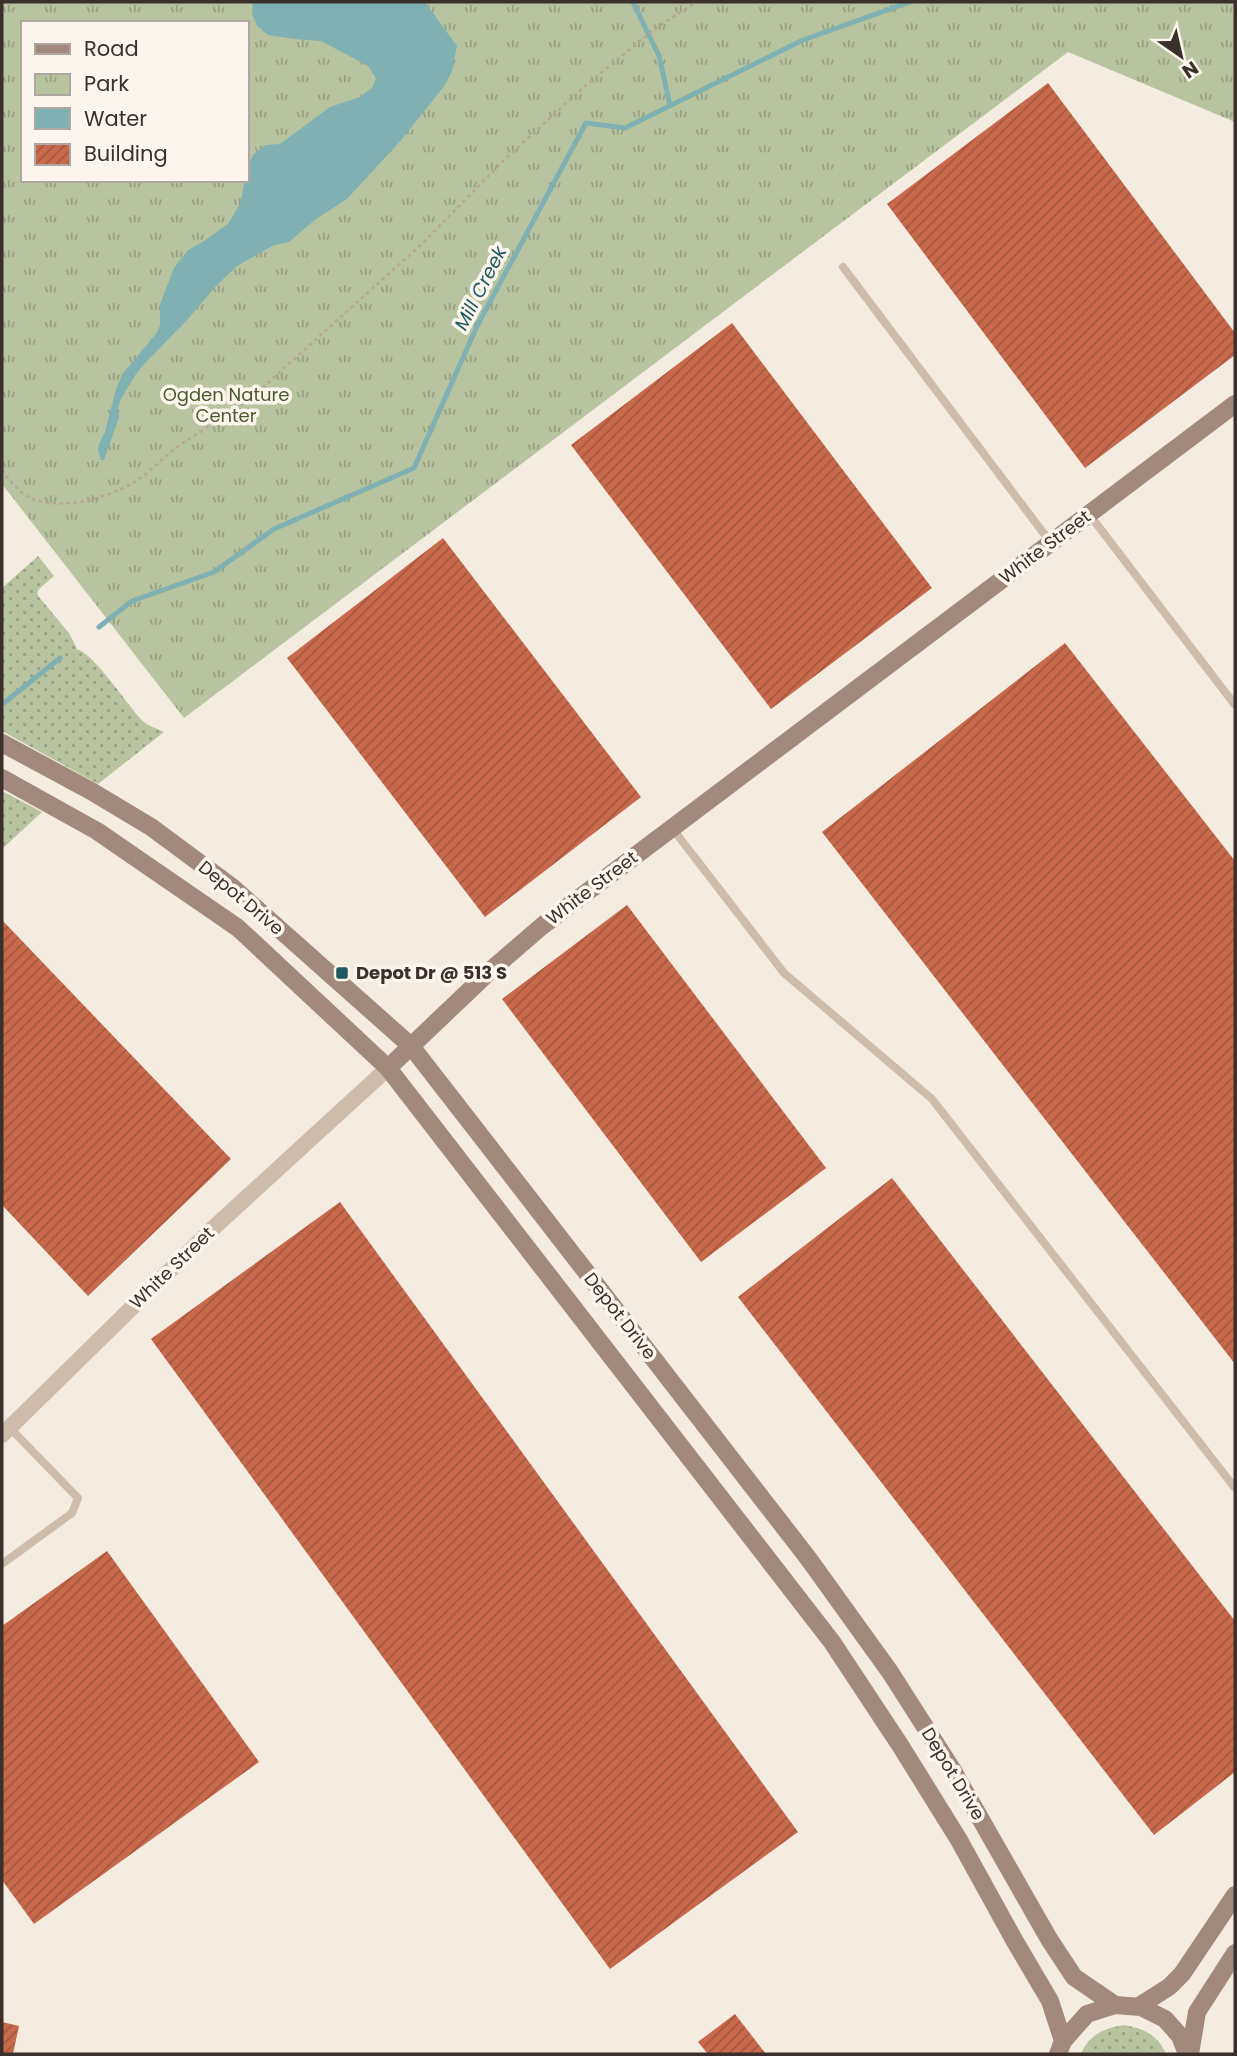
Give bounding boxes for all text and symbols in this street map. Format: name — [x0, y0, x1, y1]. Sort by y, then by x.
legend — [21, 21, 248, 182]
north arrow — [1146, 21, 1216, 91]
text: Road — [84, 34, 139, 63]
text: N — [1177, 54, 1204, 85]
text: Park — [84, 69, 129, 98]
text: Water — [84, 104, 147, 133]
text: Building — [84, 139, 168, 168]
water label: Mill Creek — [448, 240, 514, 335]
park label: Ogden Nature Center — [163, 382, 289, 428]
street label: White Street — [994, 504, 1096, 589]
street label: White Street — [541, 845, 643, 930]
street label: Depot Drive — [193, 855, 289, 941]
place label: Depot Dr @ 513 S — [356, 960, 507, 985]
marker: Depot Dr @ 513 S — [334, 965, 350, 981]
street label: White Street — [124, 1221, 219, 1314]
street label: Depot Drive — [579, 1267, 662, 1364]
street label: Depot Drive — [916, 1723, 991, 1825]

